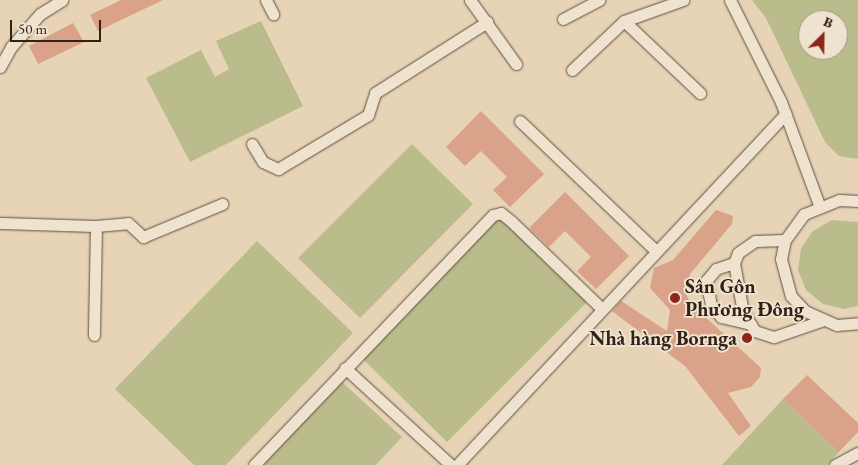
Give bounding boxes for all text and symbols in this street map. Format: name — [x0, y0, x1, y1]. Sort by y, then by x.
scale bar — [12, 10, 104, 42]
north arrow — [798, 10, 848, 60]
text: B — [821, 12, 836, 32]
text: 50 m — [18, 19, 47, 38]
place label: Sân Gôn Phương Đông — [685, 274, 804, 321]
marker: Sân Gôn Phương Đông — [669, 292, 681, 304]
place label: Nhà hàng Bornga — [589, 326, 737, 350]
marker: Nhà hàng Bornga — [741, 332, 753, 344]

